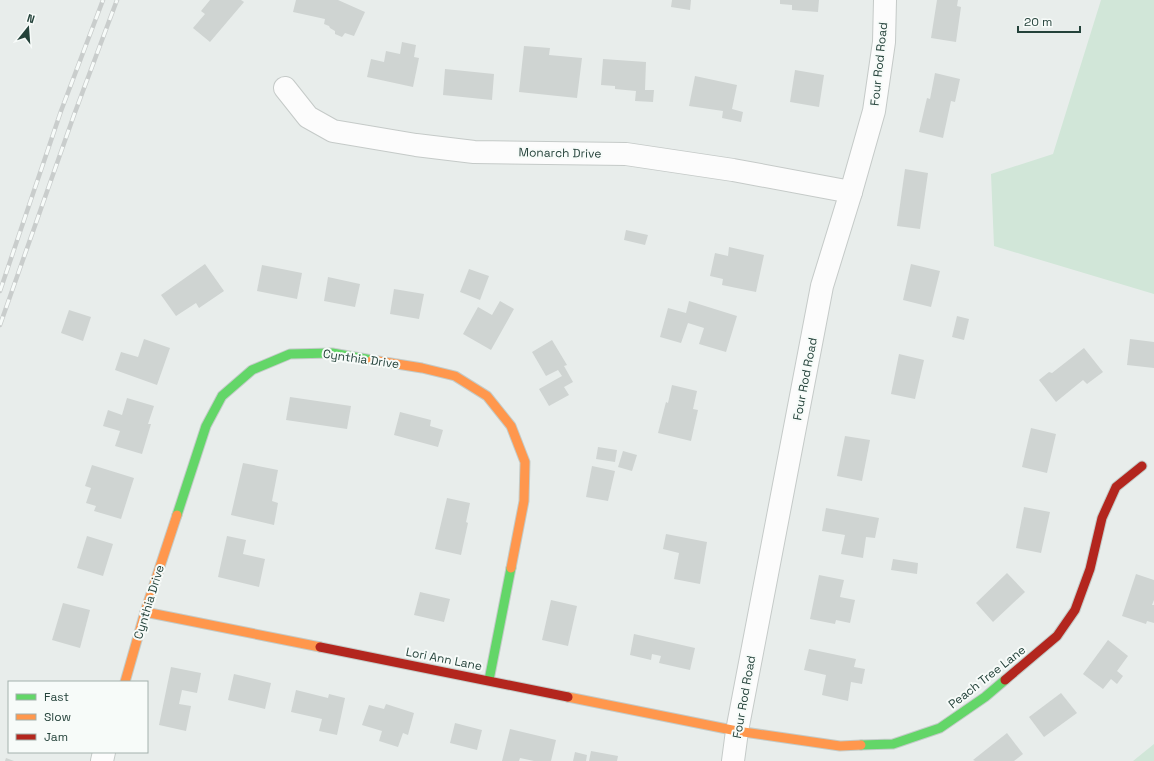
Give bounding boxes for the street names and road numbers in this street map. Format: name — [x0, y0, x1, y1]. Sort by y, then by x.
street label: Four Rod Road — [867, 21, 891, 107]
street label: Monarch Drive — [518, 144, 602, 162]
street label: Four Rod Road — [789, 336, 821, 422]
street label: Cynthia Drive — [322, 346, 400, 372]
street label: Cynthia Drive — [130, 563, 168, 641]
street label: Peach Tree Lane — [945, 642, 1029, 712]
street label: Lori Ann Lane — [404, 644, 484, 674]
street label: Four Rod Road — [729, 654, 759, 740]

